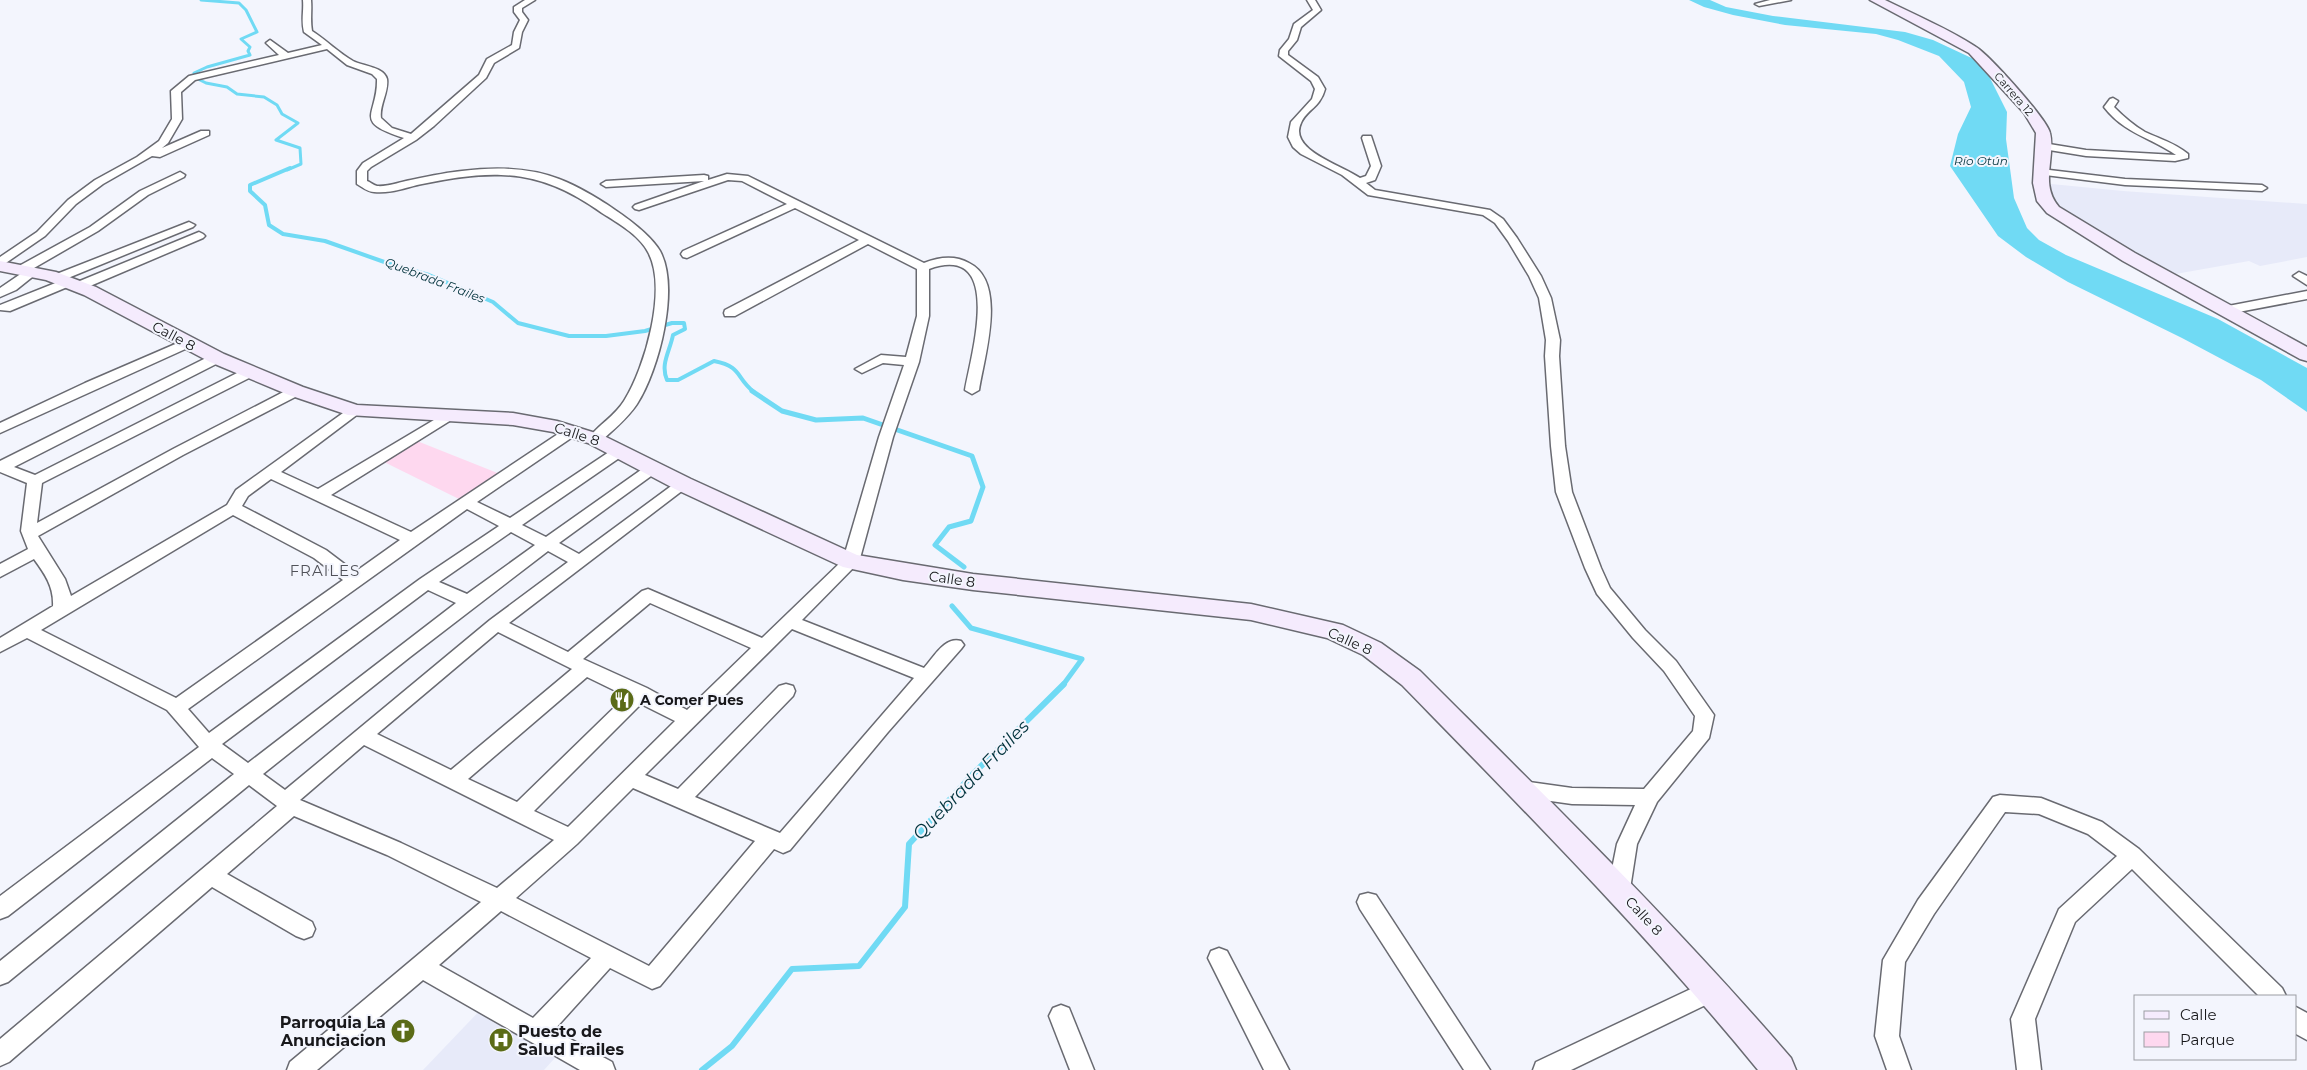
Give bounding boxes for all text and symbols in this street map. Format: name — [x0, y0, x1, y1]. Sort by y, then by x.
street label: Carrera 12 — [1991, 69, 2037, 119]
water label: Río Otún — [1954, 153, 2008, 168]
water label: Quebrada Frailes — [383, 254, 487, 306]
street label: Calle 8 — [149, 317, 199, 355]
street label: Calle 8 — [552, 418, 602, 450]
district label: FRAILES — [290, 561, 360, 580]
street label: Calle 8 — [928, 567, 976, 591]
street label: Calle 8 — [1325, 623, 1375, 659]
restaurant icon: A Comer Pues — [609, 687, 635, 713]
place label: A Comer Pues — [639, 691, 744, 709]
water label: Quebrada Frailes — [908, 715, 1034, 845]
street label: Calle 8 — [1622, 893, 1667, 939]
legend — [2134, 995, 2297, 1060]
text: Calle — [2180, 1005, 2217, 1024]
place label: Parroquia La Anunciacion — [280, 1013, 386, 1050]
church icon: Parroquia La Anunciacion — [390, 1018, 416, 1044]
place label: Puesto de Salud Frailes — [518, 1022, 624, 1059]
hospital icon: Puesto de Salud Frailes — [488, 1027, 514, 1053]
text: Parque — [2180, 1030, 2235, 1049]

